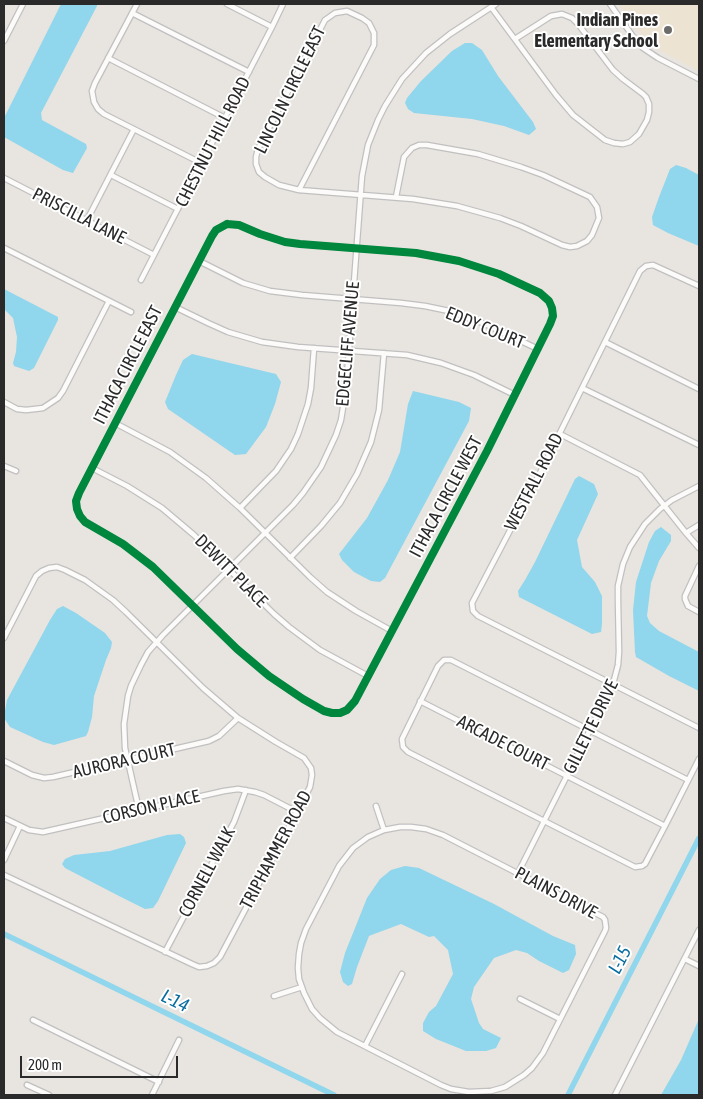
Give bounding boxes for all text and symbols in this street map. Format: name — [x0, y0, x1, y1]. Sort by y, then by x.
place label: Indian Pines Elementary School — [534, 9, 658, 52]
street label: LINCOLN CIRCLE EAST — [250, 23, 330, 157]
marker: Indian Pines Elementary School — [662, 24, 674, 36]
street label: CHESTNUT HILL ROAD — [171, 73, 255, 211]
street label: PRISCILLA LANE — [29, 183, 129, 249]
street label: EDGECLIFF AVENUE — [332, 281, 364, 407]
street label: ITHACA CIRCLE EAST — [89, 302, 167, 428]
street label: EDDY COURT — [442, 302, 528, 354]
street label: WESTFALL ROAD — [500, 430, 568, 534]
street label: ITHACA CIRCLE WEST — [405, 433, 487, 561]
street label: DEWITT PLACE — [190, 530, 272, 612]
street label: GILLETTE DRIVE — [559, 677, 623, 777]
street label: ARCADE COURT — [453, 711, 553, 775]
street label: AURORA COURT — [70, 739, 178, 783]
street label: CORSON PLACE — [100, 785, 202, 829]
street label: TRIPHAMMER ROAD — [236, 787, 316, 913]
street label: CORNELL WALK — [174, 823, 240, 921]
street label: PLAINS DRIVE — [511, 862, 601, 924]
water label: L-15 — [603, 942, 637, 978]
water label: L-14 — [157, 985, 193, 1017]
scale bar — [22, 1046, 180, 1078]
text: 200 m — [28, 1056, 62, 1073]

